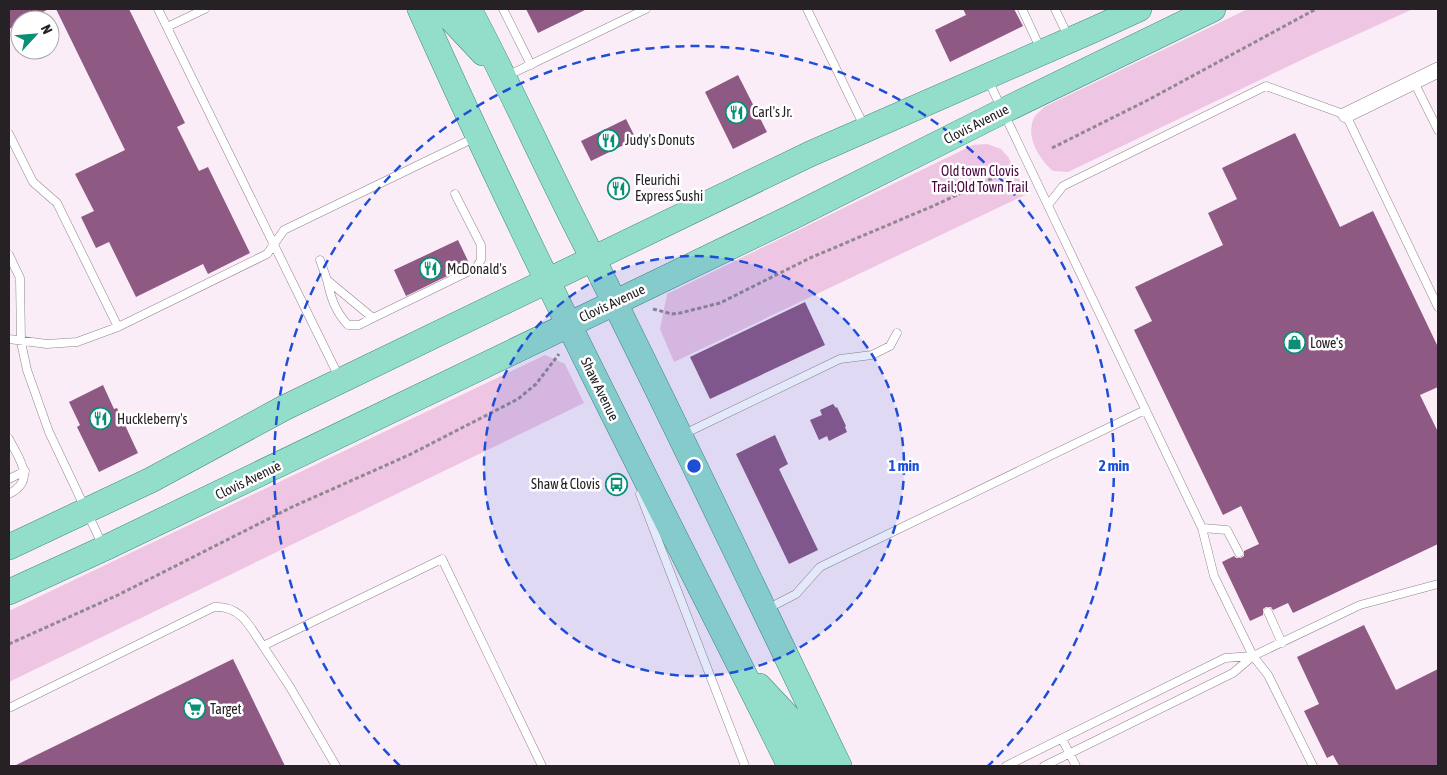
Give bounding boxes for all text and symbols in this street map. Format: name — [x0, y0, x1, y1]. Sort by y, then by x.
north arrow — [10, 10, 60, 60]
text: N — [38, 22, 56, 37]
restaurant icon: Carl's Jr. — [724, 100, 748, 124]
street label: Clovis Avenue — [941, 101, 1011, 147]
place label: Carl's Jr. — [752, 104, 792, 120]
restaurant icon: Judy's Donuts — [597, 128, 621, 152]
place label: Judy's Donuts — [625, 132, 695, 148]
park label: Old town Clovis Trail;Old Town Trail — [932, 163, 1029, 195]
place label: Fleurichi Express Sushi — [635, 172, 703, 204]
restaurant icon: Fleurichi Express Sushi — [607, 176, 631, 200]
restaurant icon: McDonald's — [419, 257, 443, 281]
place label: McDonald's — [447, 261, 507, 277]
street label: Clovis Avenue — [576, 281, 648, 325]
shop icon: Lowe's — [1282, 331, 1306, 355]
place label: Lowe's — [1310, 335, 1343, 351]
street label: Shaw Avenue — [578, 355, 622, 423]
restaurant icon: Huckleberry's — [89, 407, 113, 431]
place label: Huckleberry's — [117, 411, 187, 427]
street label: Clovis Avenue — [213, 457, 283, 503]
centre of rings — [685, 457, 703, 475]
text: 1 min — [889, 457, 919, 474]
text: 2 min — [1099, 457, 1129, 474]
bus stop icon: Shaw & Clovis — [604, 472, 628, 496]
place label: Shaw & Clovis — [531, 476, 600, 492]
supermarket icon: Target — [182, 697, 206, 721]
place label: Target — [210, 701, 242, 717]

